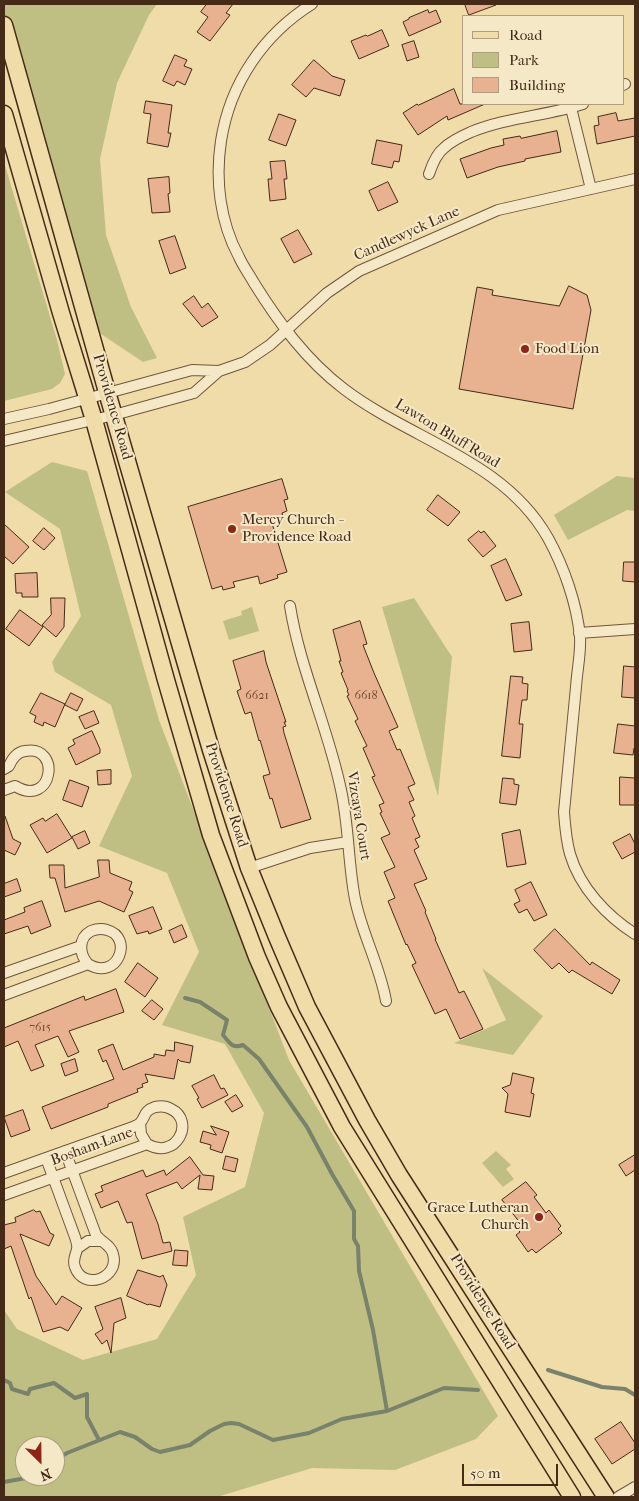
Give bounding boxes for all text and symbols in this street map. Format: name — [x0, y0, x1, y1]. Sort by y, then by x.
legend — [462, 15, 624, 105]
text: Road — [509, 26, 542, 44]
text: Park — [509, 51, 539, 69]
text: Building — [509, 76, 565, 94]
street label: Candlewyck Lane — [351, 203, 463, 265]
place label: Food Lion — [535, 340, 599, 358]
marker: Food Lion — [519, 343, 531, 355]
street label: Providence Road — [88, 352, 136, 462]
street label: Lawton Bluff Road — [391, 396, 503, 472]
place label: Mercy Church - Providence Road — [242, 511, 351, 546]
marker: Mercy Church - Providence Road — [226, 523, 238, 535]
house number: 6621 — [245, 689, 269, 703]
house number: 6618 — [354, 689, 378, 703]
street label: Providence Road — [201, 740, 251, 850]
street label: Vizcaya Court — [342, 770, 374, 862]
house number: 7615 — [29, 1021, 51, 1035]
street label: Bosham Lane — [49, 1124, 135, 1170]
place label: Grace Lutheran Church — [427, 1199, 529, 1234]
marker: Grace Lutheran Church — [533, 1211, 545, 1223]
street label: Providence Road — [445, 1251, 519, 1353]
north arrow — [15, 1436, 65, 1486]
scale bar — [464, 1454, 560, 1486]
text: N — [37, 1464, 54, 1484]
text: 50 m — [470, 1464, 500, 1482]

